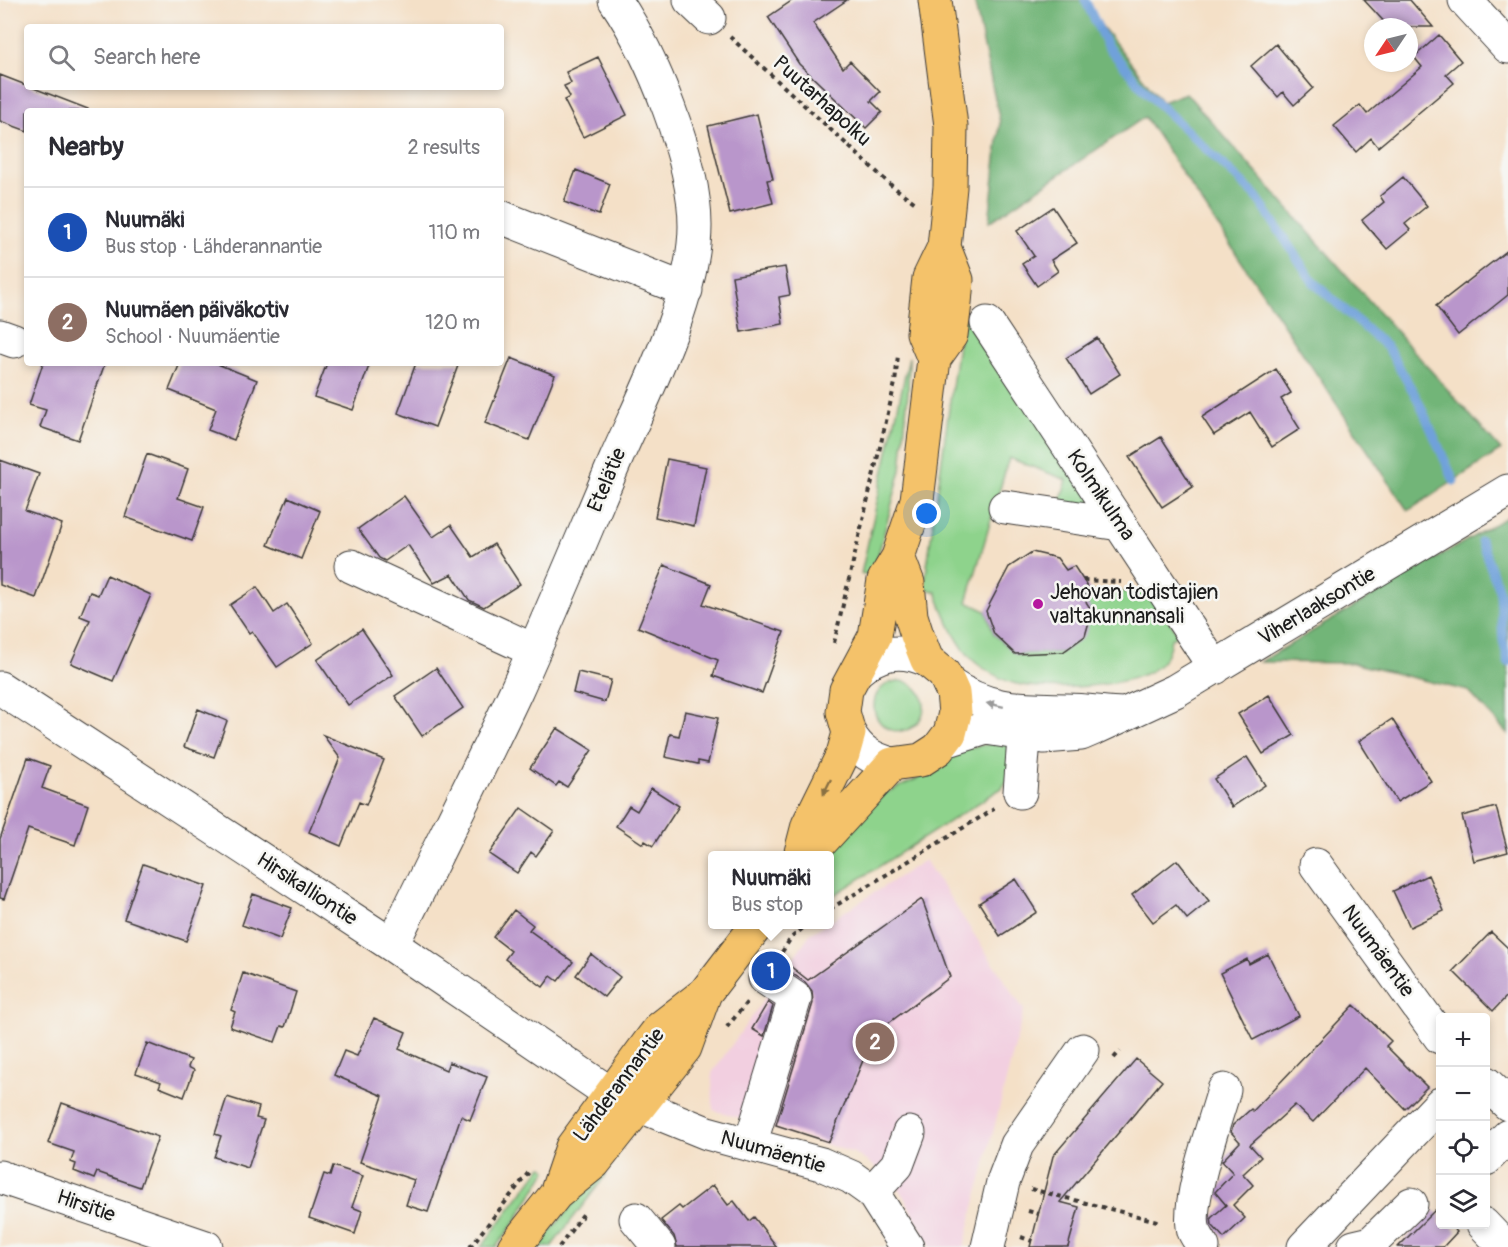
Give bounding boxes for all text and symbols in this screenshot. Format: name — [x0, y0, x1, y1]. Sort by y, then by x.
north arrow — [1364, 18, 1418, 72]
search box — [24, 24, 504, 90]
icon: search — [45, 41, 78, 74]
text: Search here — [93, 43, 200, 71]
street label: Puutarhapolku — [767, 50, 877, 152]
text: Nearby — [48, 131, 124, 163]
text: 2 results — [408, 135, 480, 160]
text: Nuumäki — [105, 206, 184, 234]
text: 1 — [64, 220, 71, 245]
text: 110 m — [429, 220, 480, 245]
text: Bus stop · Lähderannantie — [105, 234, 322, 259]
text: Nuumäen päiväkotiv — [105, 296, 289, 324]
text: 2 — [62, 310, 73, 335]
text: 120 m — [425, 310, 480, 335]
text: School · Nuumäentie — [105, 324, 280, 349]
street label: Etelätie — [581, 443, 633, 516]
street label: Kolmikulma — [1061, 444, 1141, 546]
your location — [912, 499, 941, 528]
street label: Viherlaaksontie — [1253, 560, 1381, 652]
place label: Jehovan todistajien valtakunnansali — [1049, 579, 1218, 630]
marker: Jehovan todistajien valtakunnansali — [1031, 597, 1045, 611]
one-way arrow — [985, 700, 1004, 709]
one-way arrow — [822, 779, 832, 796]
street label: Hirsikalliontie — [251, 846, 363, 932]
popup — [708, 851, 834, 929]
text: Nuumäki — [731, 864, 811, 892]
text: Bus stop — [731, 892, 803, 917]
street label: Nuumäentie — [1335, 900, 1421, 1003]
pin: 1 — [752, 948, 790, 994]
map controls — [1436, 1013, 1490, 1229]
button: + — [1436, 1013, 1490, 1067]
pin: 2 — [856, 1020, 894, 1064]
street label: Lähderannantie — [567, 1022, 671, 1148]
button: − — [1436, 1067, 1490, 1121]
button: locate — [1436, 1121, 1490, 1175]
street label: Nuumäentie — [718, 1124, 829, 1180]
button: layers — [1436, 1175, 1490, 1229]
street label: Hirsitie — [53, 1183, 119, 1229]

